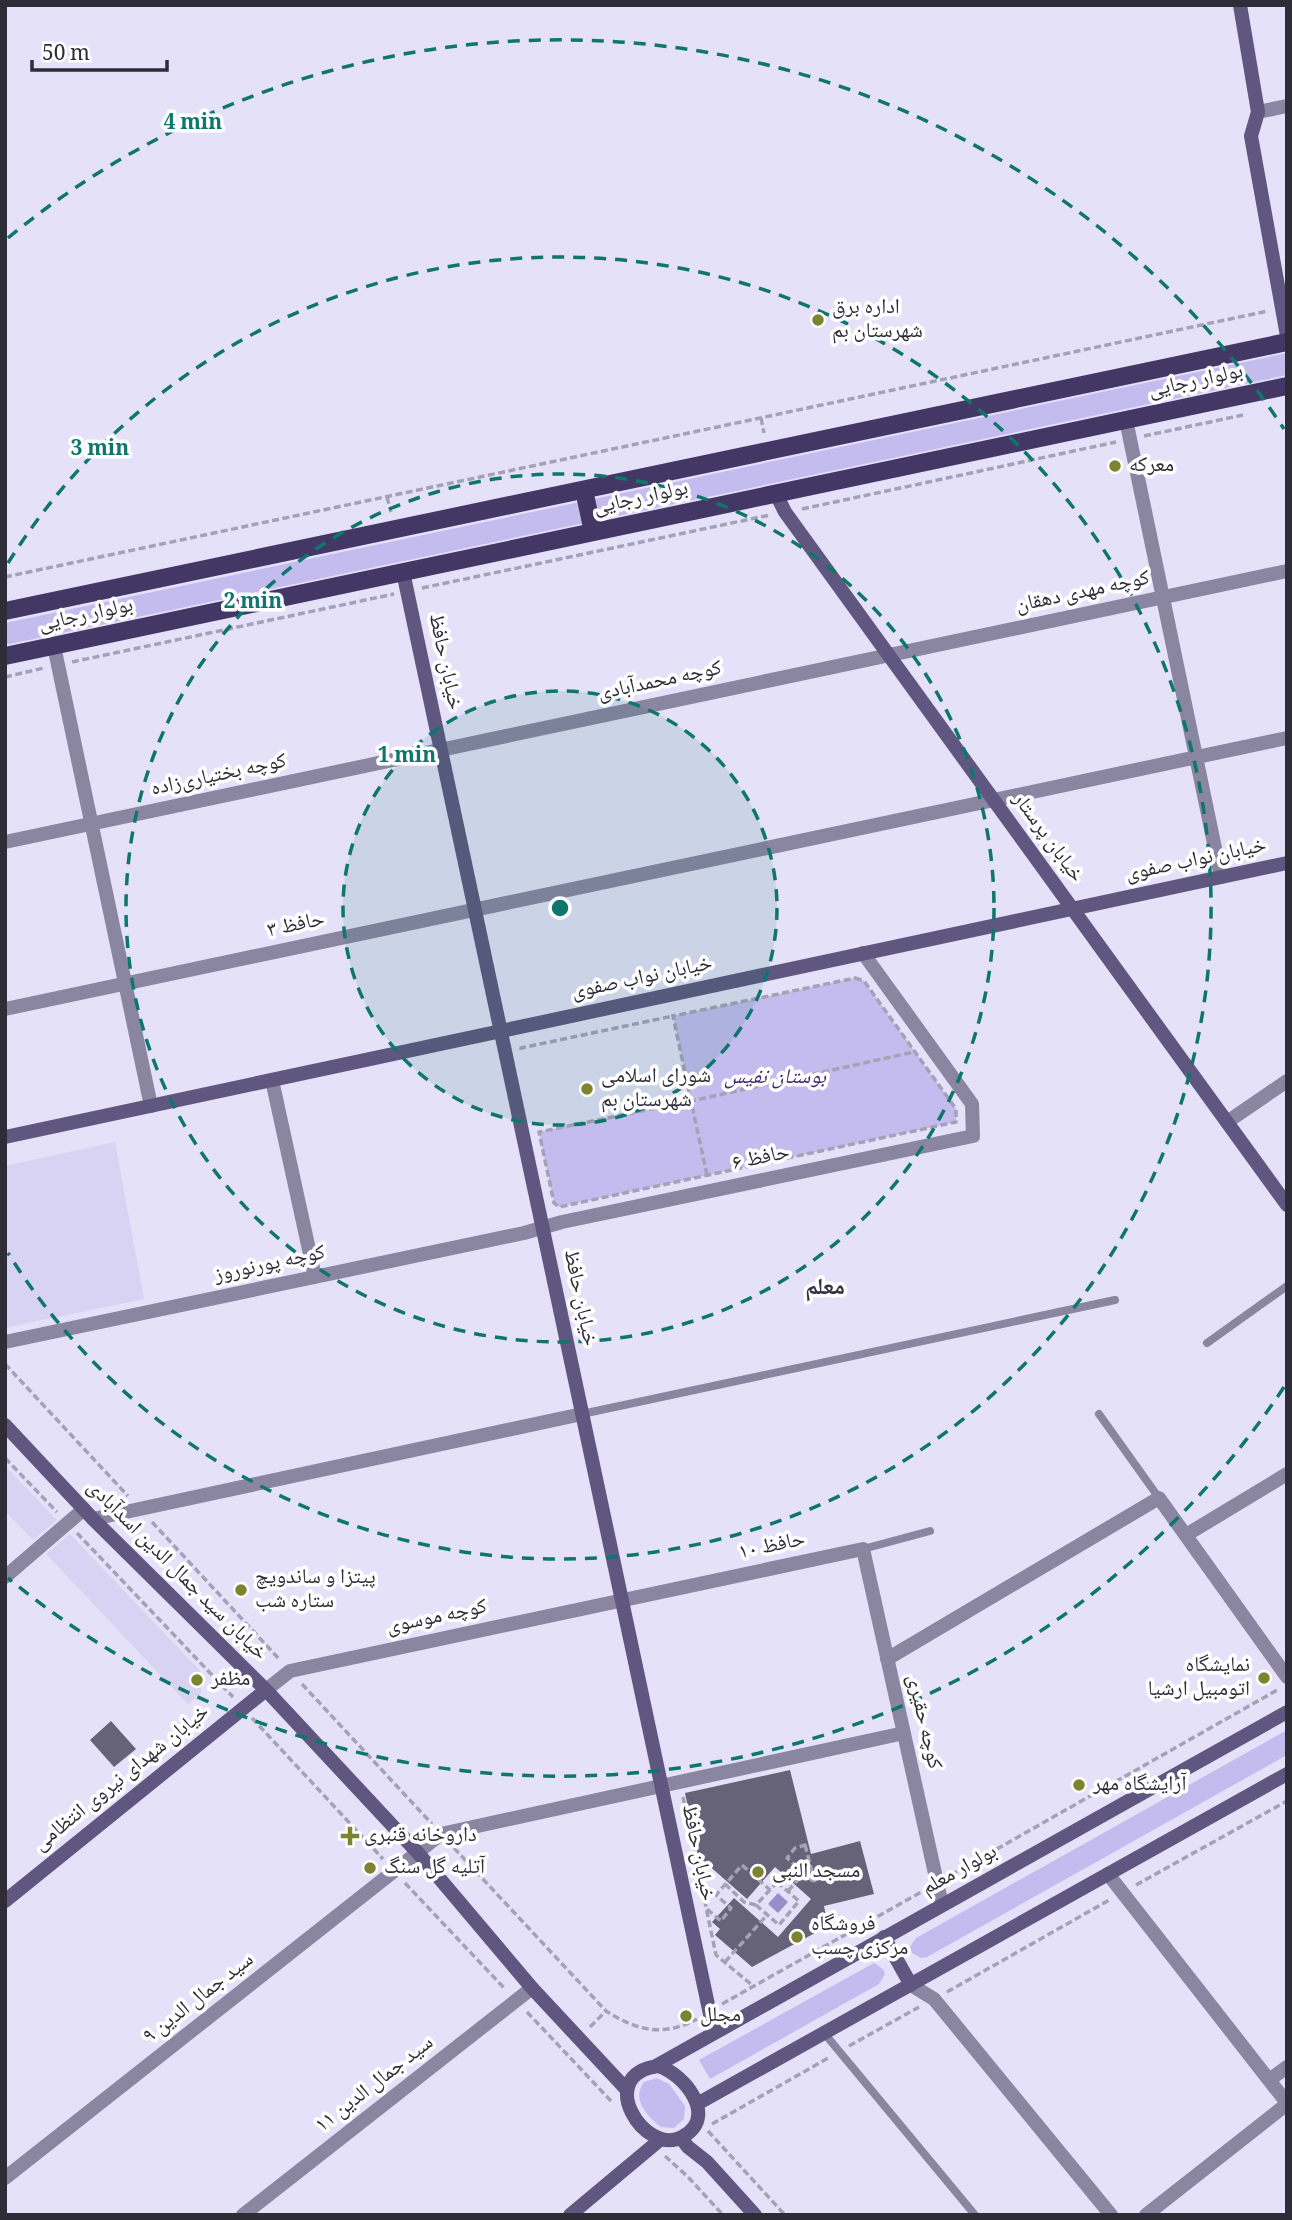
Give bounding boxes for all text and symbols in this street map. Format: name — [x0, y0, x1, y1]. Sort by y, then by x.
scale bar — [32, 28, 166, 72]
text: 50 m — [42, 38, 90, 73]
text: 4 min — [164, 107, 222, 142]
place label: اداره برق شهرستان بم — [832, 291, 923, 350]
marker: اداره برق شهرستان بم — [810, 312, 826, 328]
street label: بولوار رجایی — [1145, 355, 1247, 409]
text: 3 min — [71, 433, 129, 468]
place label: معرکه — [1129, 449, 1174, 484]
marker: معرکه — [1107, 458, 1123, 474]
street label: بولوار رجایی — [590, 472, 692, 526]
street label: کوچه مهدی دهقان — [1013, 562, 1154, 624]
text: 2 min — [224, 586, 282, 621]
street label: بولوار رجایی — [35, 589, 137, 643]
street label: خیابان حافظ — [417, 610, 471, 714]
street label: کوچه محمدآبادی — [595, 652, 726, 712]
text: 1 min — [378, 740, 436, 775]
street label: کوچه بختیاری‌زاده — [148, 745, 290, 807]
street label: خیابان پرستار — [1001, 785, 1092, 891]
street label: خیابان نواب صفوی — [1122, 829, 1270, 893]
centre of rings — [548, 896, 572, 920]
street label: حافظ ۳ — [264, 903, 328, 949]
street label: خیابان نواب صفوی — [568, 947, 716, 1011]
place label: شورای اسلامی شهرستان بم — [601, 1060, 711, 1119]
park label: بوستان نفیس — [724, 1061, 826, 1096]
marker: شورای اسلامی شهرستان بم — [579, 1081, 595, 1097]
street label: حافظ ۶ — [729, 1136, 793, 1182]
street label: کوچه پورنوروز — [210, 1236, 329, 1294]
street label: خیابان حافظ — [552, 1246, 606, 1350]
district label: معلم — [805, 1269, 845, 1309]
street label: خیابان سید جمال الدین اسدآبادی — [77, 1472, 275, 1670]
street label: حافظ ۱۰ — [735, 1523, 809, 1571]
place label: پیتزا و ساندویچ ستاره شب — [255, 1561, 376, 1620]
marker: پیتزا و ساندویچ ستاره شب — [233, 1582, 249, 1598]
street label: کوچه موسوی — [383, 1590, 491, 1646]
place label: نمایشگاه اتومبیل ارشیا — [1148, 1649, 1250, 1708]
place label: مظفر — [210, 1663, 250, 1698]
marker: نمایشگاه اتومبیل ارشیا — [1256, 1670, 1272, 1686]
street label: کوچه حقیری — [895, 1671, 951, 1773]
marker: مظفر — [189, 1672, 205, 1688]
street label: خیابان شهدای نیروی انتظامی — [26, 1697, 218, 1861]
place label: آرایشگاه مهر — [1092, 1768, 1187, 1803]
marker: آرایشگاه مهر — [1071, 1777, 1087, 1793]
street label: خیابان حافظ — [670, 1801, 724, 1905]
place label: داروخانه قنبری — [364, 1819, 477, 1854]
marker: داروخانه قنبری — [342, 1828, 358, 1844]
street label: بولوار معلم — [916, 1836, 1004, 1906]
place label: آتلیه گل سنگ — [384, 1851, 486, 1886]
place label: مسجد النبی — [772, 1855, 860, 1890]
marker: آتلیه گل سنگ — [362, 1860, 378, 1876]
marker: مسجد النبی — [750, 1864, 766, 1880]
place label: فروشگاه مرکزی چسب — [811, 1908, 908, 1967]
marker: فروشگاه مرکزی چسب — [789, 1929, 805, 1945]
street label: سید جمال الدین ۹ — [136, 1944, 262, 2054]
place label: مجلل — [700, 1999, 741, 2034]
marker: مجلل — [678, 2008, 694, 2024]
street label: سید جمال الدین ۱۱ — [308, 2027, 442, 2143]

